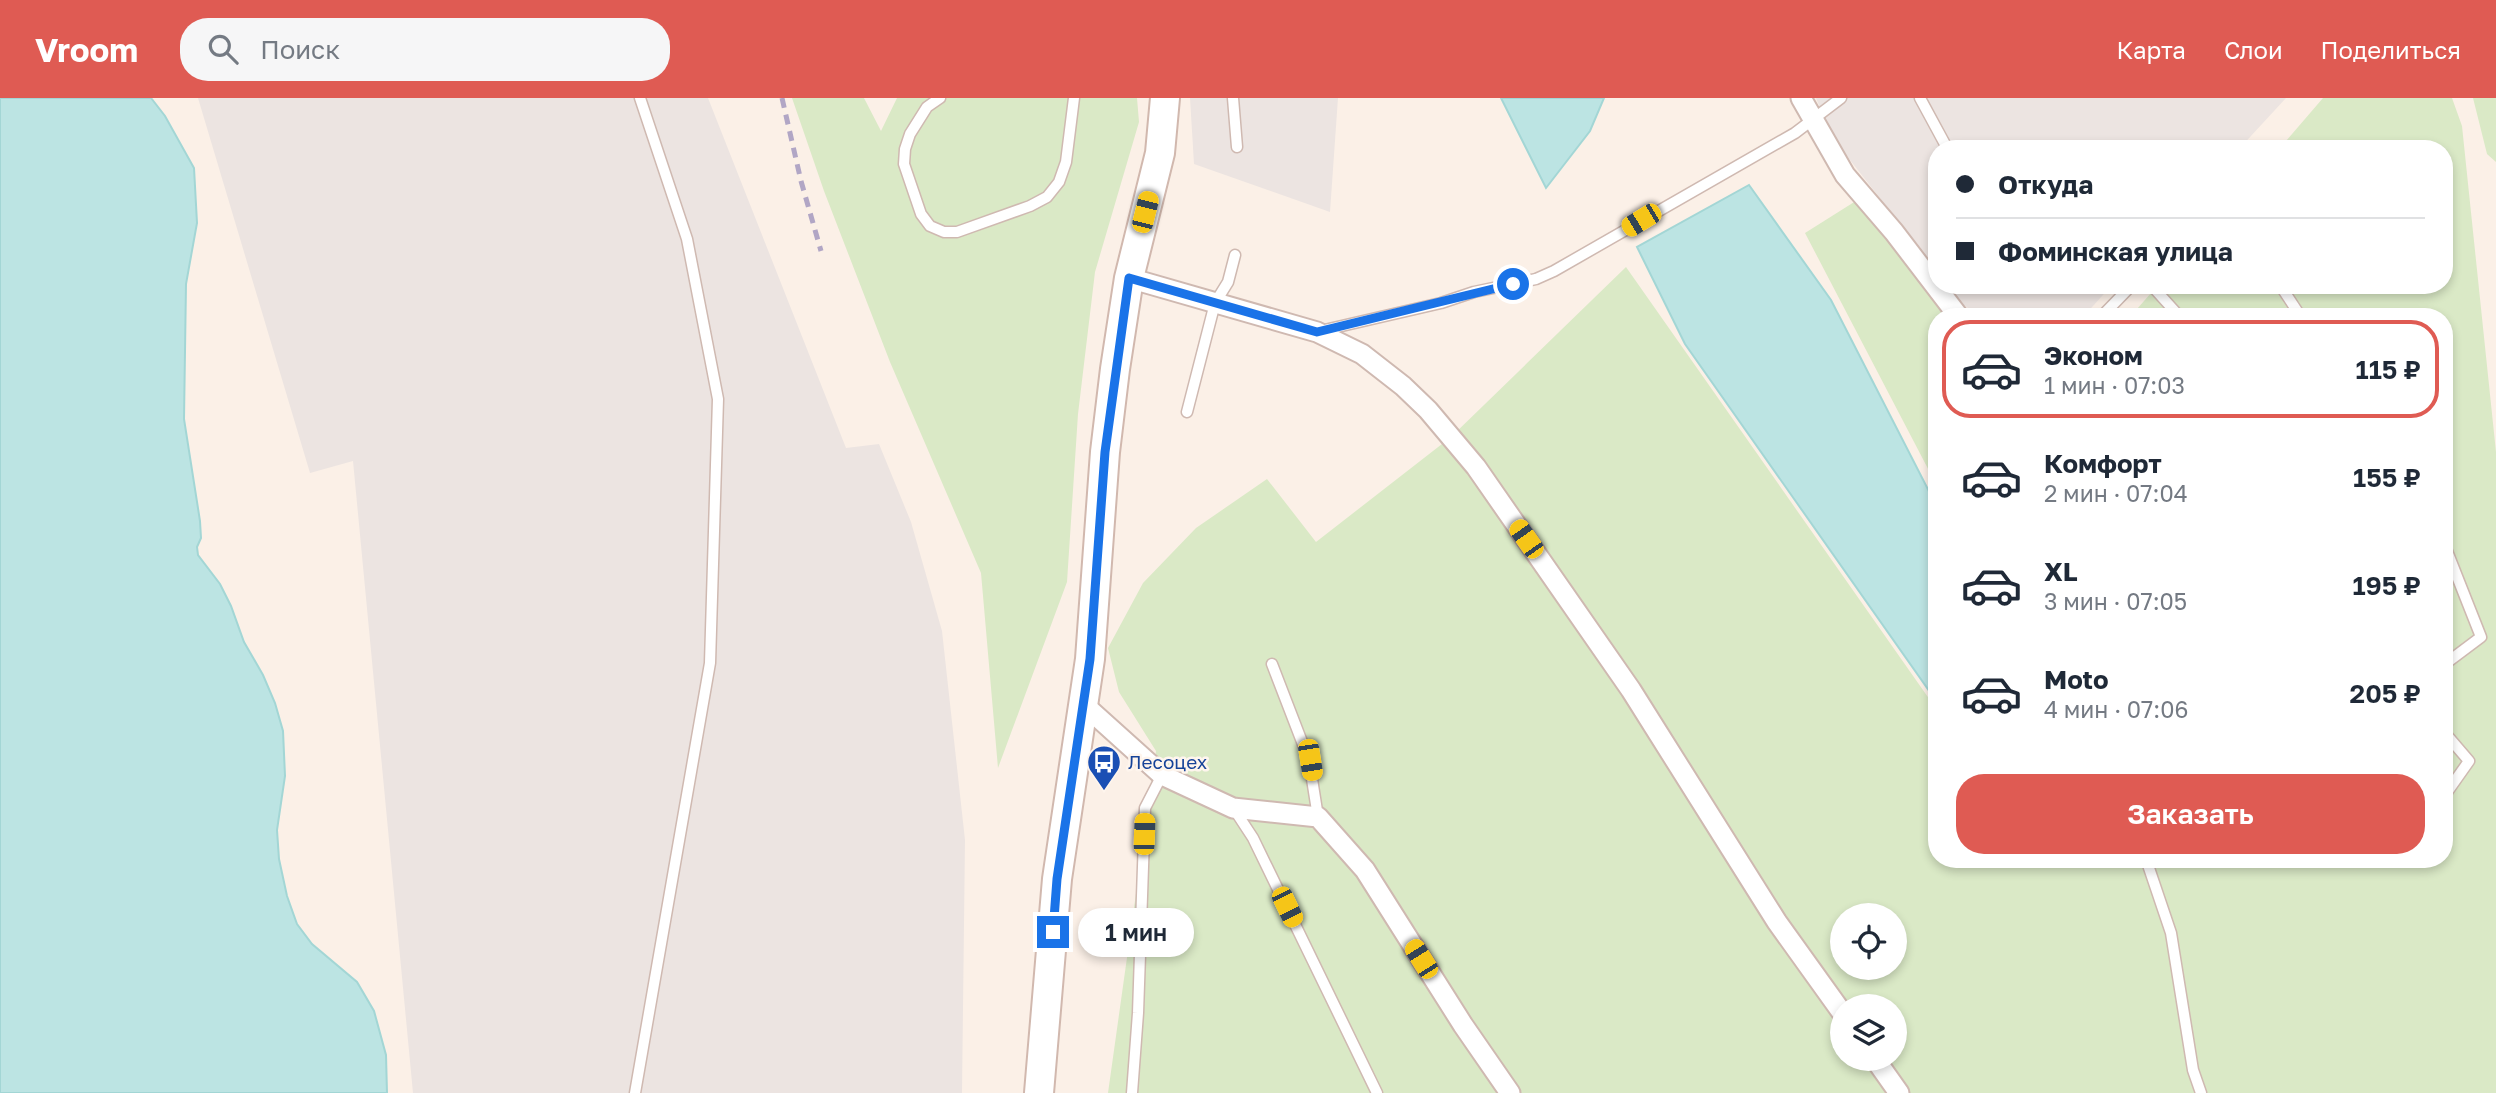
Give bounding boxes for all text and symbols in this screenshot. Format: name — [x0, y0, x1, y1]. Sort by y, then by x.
search box — [180, 18, 670, 81]
text: Vroom — [35, 30, 138, 69]
icon: search — [204, 30, 242, 68]
text: Поиск — [260, 34, 340, 65]
text: Карта — [2116, 35, 2186, 64]
text: Слои — [2224, 35, 2283, 64]
text: Поделиться — [2321, 35, 2461, 64]
text: Откуда — [1998, 169, 2093, 200]
car — [1130, 189, 1161, 235]
car — [1618, 200, 1665, 240]
text: Фоминская улица — [1998, 236, 2233, 267]
route start — [1497, 268, 1529, 300]
icon: car — [1960, 338, 2023, 401]
text: Эконом — [2044, 340, 2143, 371]
text: 115 ₽ — [2356, 354, 2421, 385]
text: 1 мин · 07:03 — [2044, 371, 2185, 399]
icon: car — [1960, 446, 2023, 509]
text: Комфорт — [2044, 448, 2162, 479]
text: 155 ₽ — [2353, 462, 2421, 493]
text: 2 мин · 07:04 — [2044, 479, 2188, 507]
car — [1506, 516, 1547, 562]
icon: car — [1960, 554, 2023, 617]
text: XL — [2044, 556, 2078, 587]
text: 195 ₽ — [2352, 570, 2421, 601]
text: 3 мин · 07:05 — [2044, 587, 2187, 615]
icon: car — [1960, 662, 2023, 725]
text: Moto — [2044, 664, 2109, 695]
text: 205 ₽ — [2350, 678, 2421, 709]
text: 4 мин · 07:06 — [2044, 695, 2188, 723]
car — [1297, 738, 1324, 782]
bus stop icon: Лесоцех — [1085, 743, 1123, 792]
place label: Лесоцех — [1128, 750, 1207, 773]
button: Заказать — [1956, 774, 2425, 854]
car — [1133, 813, 1156, 855]
car — [1269, 884, 1306, 930]
map controls — [1830, 903, 1907, 1071]
button: locate — [1830, 903, 1907, 980]
callout: 1 мин — [1078, 908, 1193, 956]
route end — [1037, 916, 1069, 948]
text: 1 мин — [1105, 918, 1167, 946]
car — [1401, 936, 1442, 982]
button: layers — [1830, 994, 1907, 1071]

